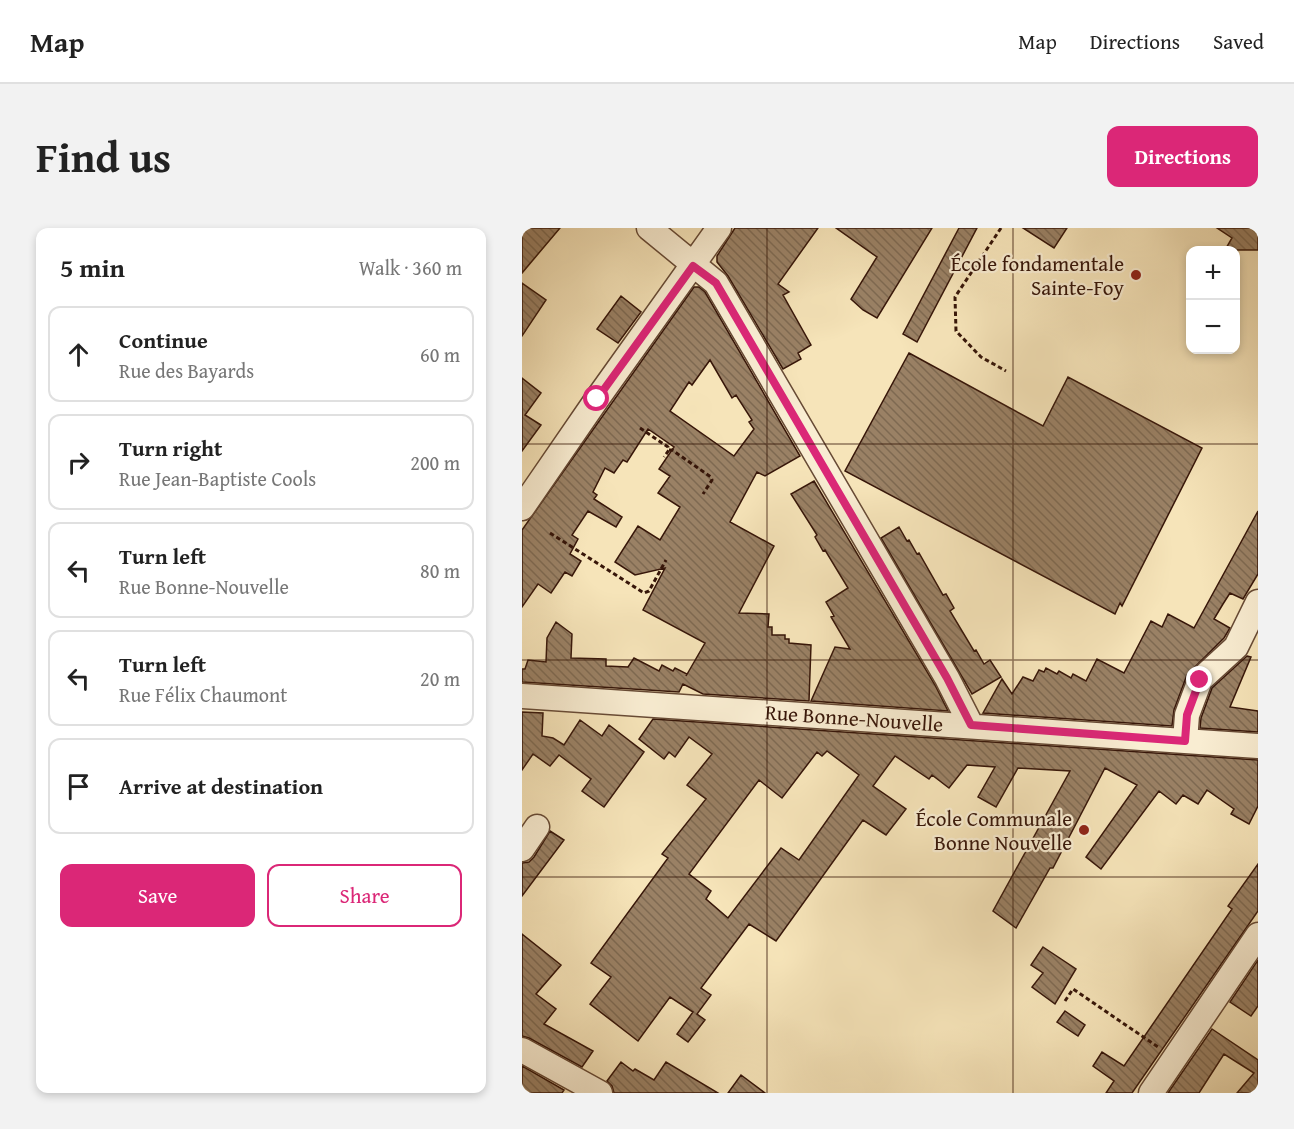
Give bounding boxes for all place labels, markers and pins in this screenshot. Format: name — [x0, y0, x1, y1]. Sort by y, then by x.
place label: École fondamentale Sainte-Foy — [951, 248, 1125, 303]
marker: École fondamentale Sainte-Foy — [1129, 268, 1143, 282]
place label: École Communale Bonne Nouvelle — [916, 803, 1072, 858]
marker: École Communale Bonne Nouvelle — [1077, 823, 1091, 837]

